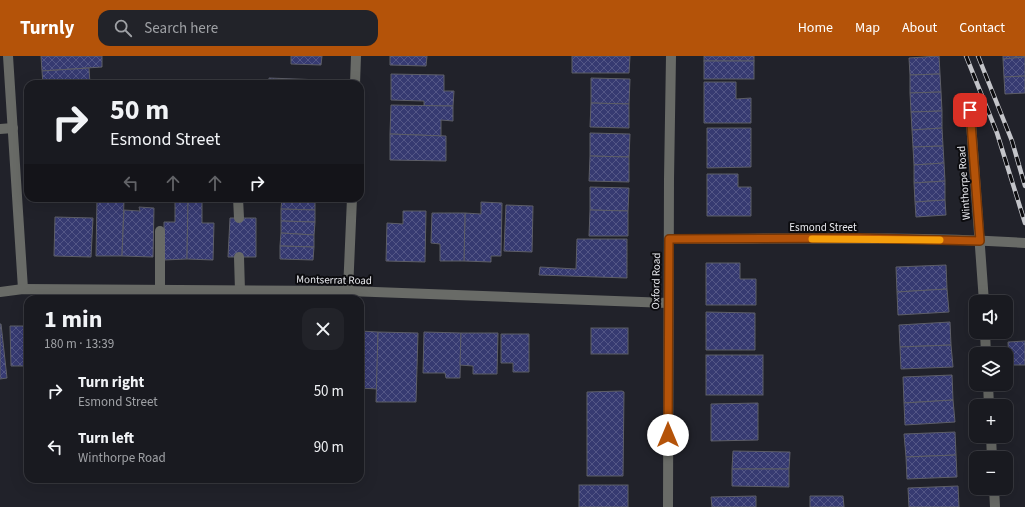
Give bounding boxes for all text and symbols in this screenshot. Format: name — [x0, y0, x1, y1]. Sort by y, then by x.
search box — [98, 10, 378, 46]
text: Turnly — [20, 15, 74, 42]
icon: search — [112, 17, 134, 39]
text: Search here — [144, 18, 218, 39]
text: Home — [798, 18, 833, 38]
text: Map — [855, 18, 880, 38]
text: About — [902, 18, 937, 38]
text: Contact — [959, 18, 1005, 38]
text: 50 m — [110, 90, 169, 130]
pin — [953, 93, 987, 127]
icon: right — [44, 96, 96, 148]
icon: arrive — [959, 99, 981, 121]
text: Esmond Street — [110, 127, 220, 152]
street label: Winthorpe Road — [954, 145, 974, 221]
icon: left — [120, 172, 142, 194]
icon: ahead — [162, 172, 184, 194]
icon: ahead — [204, 172, 226, 194]
icon: right — [246, 172, 268, 194]
street label: Esmond Street — [789, 220, 857, 235]
street label: Oxford Road — [648, 252, 664, 310]
street label: Montserrat Road — [296, 272, 372, 288]
map controls — [969, 295, 1013, 495]
button: sound — [969, 295, 1013, 339]
text: 1 min — [44, 302, 102, 337]
button: close — [302, 308, 344, 350]
text: 180 m · 13:39 — [44, 335, 114, 353]
button: layers — [969, 347, 1013, 391]
text: Turn right — [78, 372, 144, 393]
icon: right — [44, 380, 66, 402]
text: 50 m — [314, 381, 344, 402]
text: Esmond Street — [78, 393, 158, 411]
button: + — [969, 399, 1013, 443]
position arrow — [647, 414, 689, 456]
text: Turn left — [78, 428, 134, 449]
icon: left — [44, 436, 66, 458]
text: 90 m — [314, 437, 344, 458]
text: Winthorpe Road — [78, 449, 166, 467]
button: − — [969, 451, 1013, 495]

